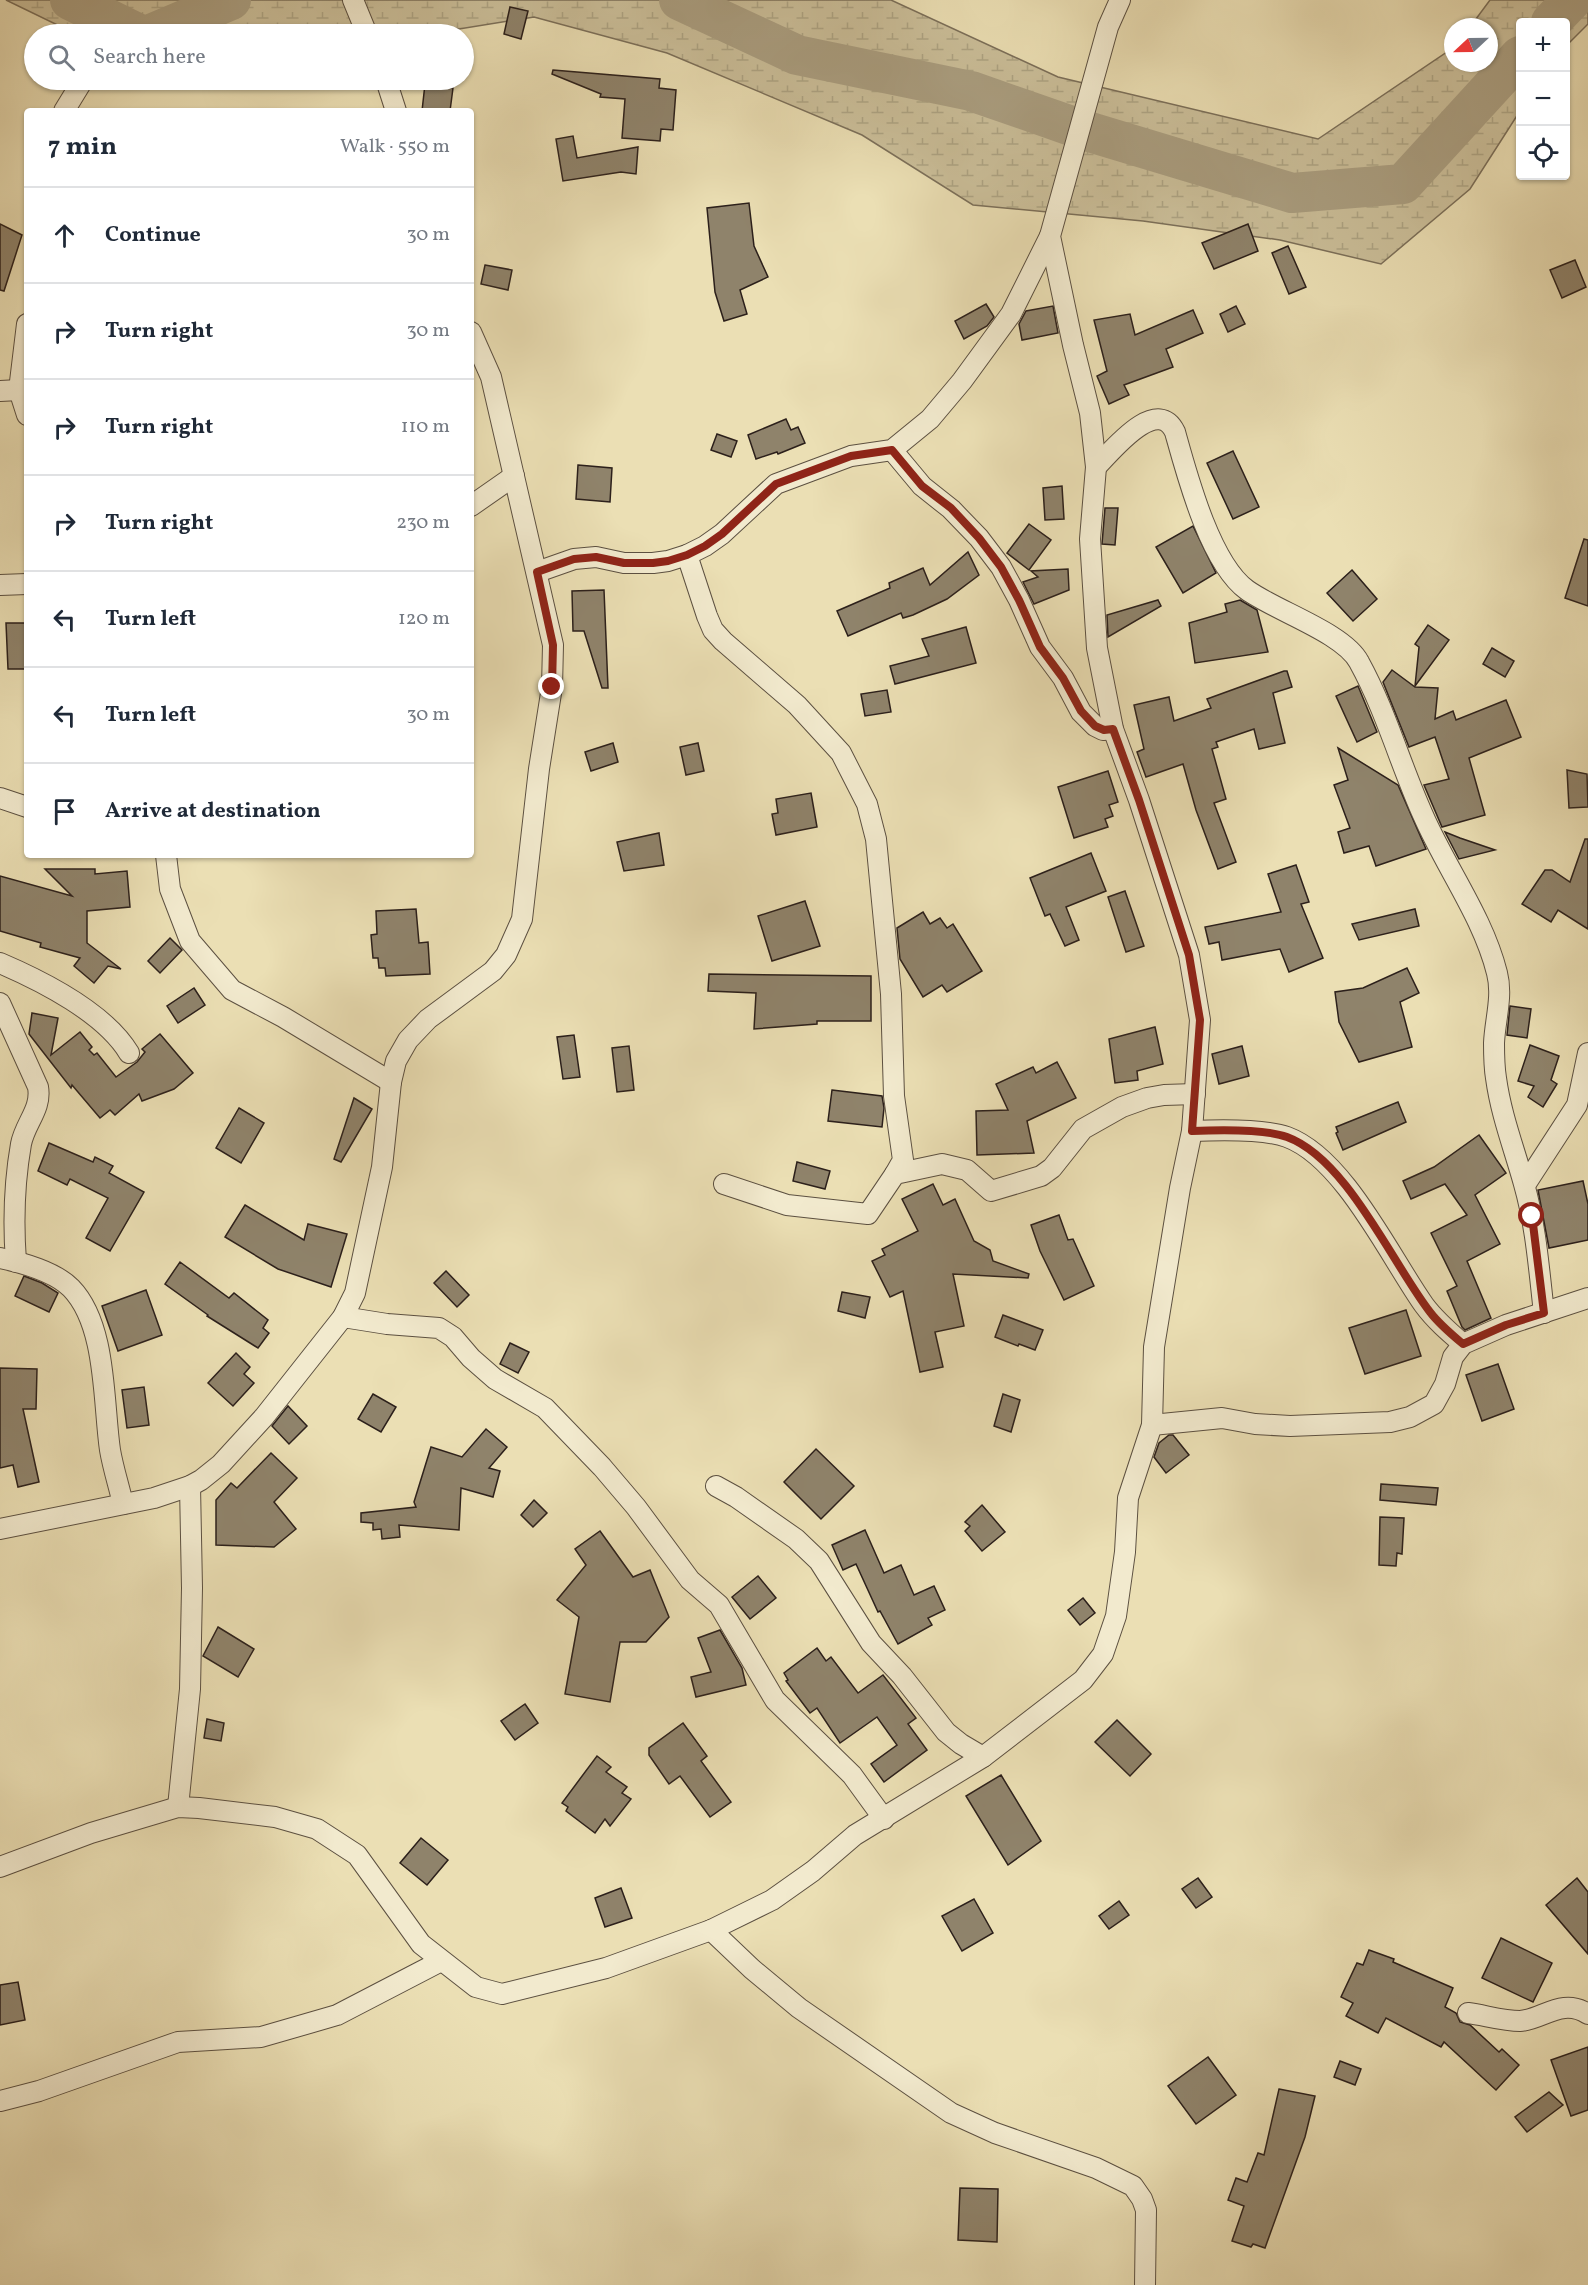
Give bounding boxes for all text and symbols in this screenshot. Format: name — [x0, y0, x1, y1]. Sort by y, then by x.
north arrow — [1444, 18, 1498, 72]
map controls — [1516, 18, 1570, 180]
button: + — [1516, 18, 1570, 72]
search box — [24, 24, 474, 90]
icon: search — [45, 41, 78, 74]
text: Search here — [93, 42, 206, 73]
button: − — [1516, 72, 1570, 126]
button: locate — [1516, 126, 1570, 180]
text: 7 min — [48, 129, 117, 165]
text: Walk · 550 m — [340, 133, 450, 161]
icon: ahead — [48, 219, 81, 252]
text: Continue — [105, 220, 201, 251]
text: 30 m — [406, 221, 450, 249]
icon: right — [48, 315, 81, 348]
text: Turn right — [105, 316, 213, 347]
text: 30 m — [406, 317, 450, 345]
icon: right — [48, 411, 81, 444]
text: Turn right — [105, 412, 213, 443]
text: 110 m — [401, 413, 450, 441]
icon: right — [48, 507, 81, 540]
text: Turn right — [105, 508, 213, 539]
text: 230 m — [396, 509, 450, 537]
icon: left — [48, 603, 81, 636]
text: Turn left — [105, 604, 196, 635]
text: 120 m — [398, 605, 450, 633]
route end — [538, 673, 564, 699]
icon: left — [48, 699, 81, 732]
text: Turn left — [105, 700, 196, 731]
text: 30 m — [406, 701, 450, 729]
icon: arrive — [48, 795, 81, 828]
text: Arrive at destination — [105, 796, 321, 827]
route start — [1518, 1202, 1544, 1228]

